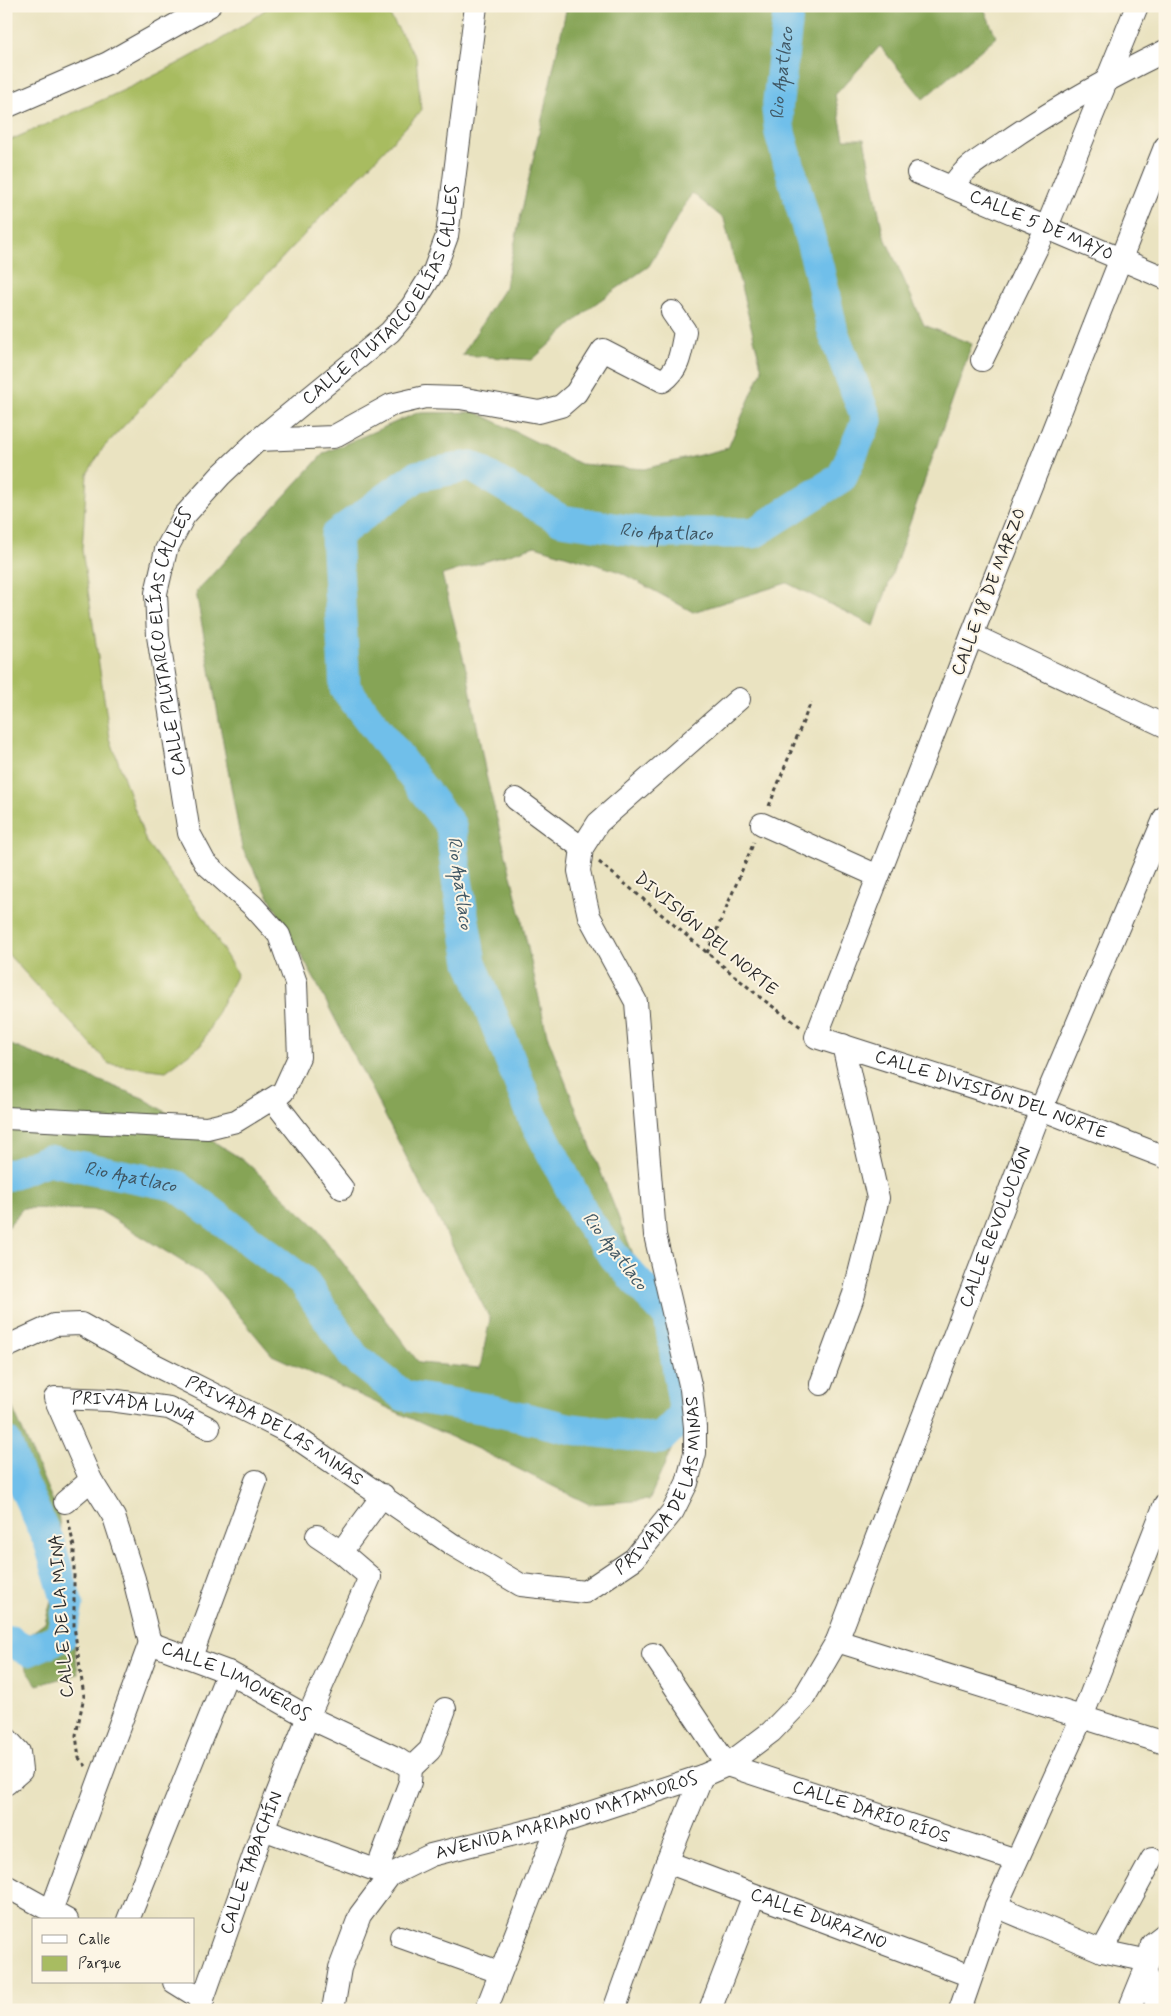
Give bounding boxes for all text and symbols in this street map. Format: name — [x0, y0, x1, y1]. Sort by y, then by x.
water label: Rio Apatlaco — [764, 25, 799, 121]
street label: CALLE PLUTARCO ELÍAS CALLES — [297, 184, 465, 411]
street label: CALLE 5 DE MAYO — [966, 184, 1117, 267]
street label: CALLE PLUTARCO ELÍAS CALLES — [144, 503, 197, 778]
street label: CALLE 18 DE MARZO — [946, 505, 1032, 679]
water label: Rio Apatlaco — [618, 516, 713, 548]
water label: Rio Apatlaco — [439, 835, 479, 932]
street label: DIVISIÓN DEL NORTE — [629, 867, 783, 1001]
street label: CALLE DIVISIÓN DEL NORTE — [872, 1045, 1110, 1145]
street label: CALLE REVOLUCIÓN — [954, 1143, 1037, 1311]
water label: Rio Apatlaco — [82, 1155, 179, 1198]
water label: Rio Apatlaco — [575, 1207, 654, 1297]
street label: PRIVADA DE LAS MINAS — [181, 1370, 368, 1492]
street label: PRIVADA LUNA — [71, 1387, 200, 1431]
street label: PRIVADA DE LAS MINAS — [610, 1395, 707, 1580]
street label: CALLE DE LA MINA — [44, 1533, 80, 1699]
street label: CALLE LIMONEROS — [158, 1636, 314, 1728]
street label: AVENIDA MARIANO MATAMOROS — [433, 1766, 701, 1865]
street label: CALLE DARÍO RÍOS — [789, 1775, 953, 1849]
street label: CALLE TABACHÍN — [215, 1788, 289, 1938]
street label: CALLE DURAZNO — [747, 1882, 891, 1955]
legend — [32, 1918, 195, 1984]
text: Calle — [78, 1930, 110, 1950]
text: Parque — [78, 1954, 121, 1974]

